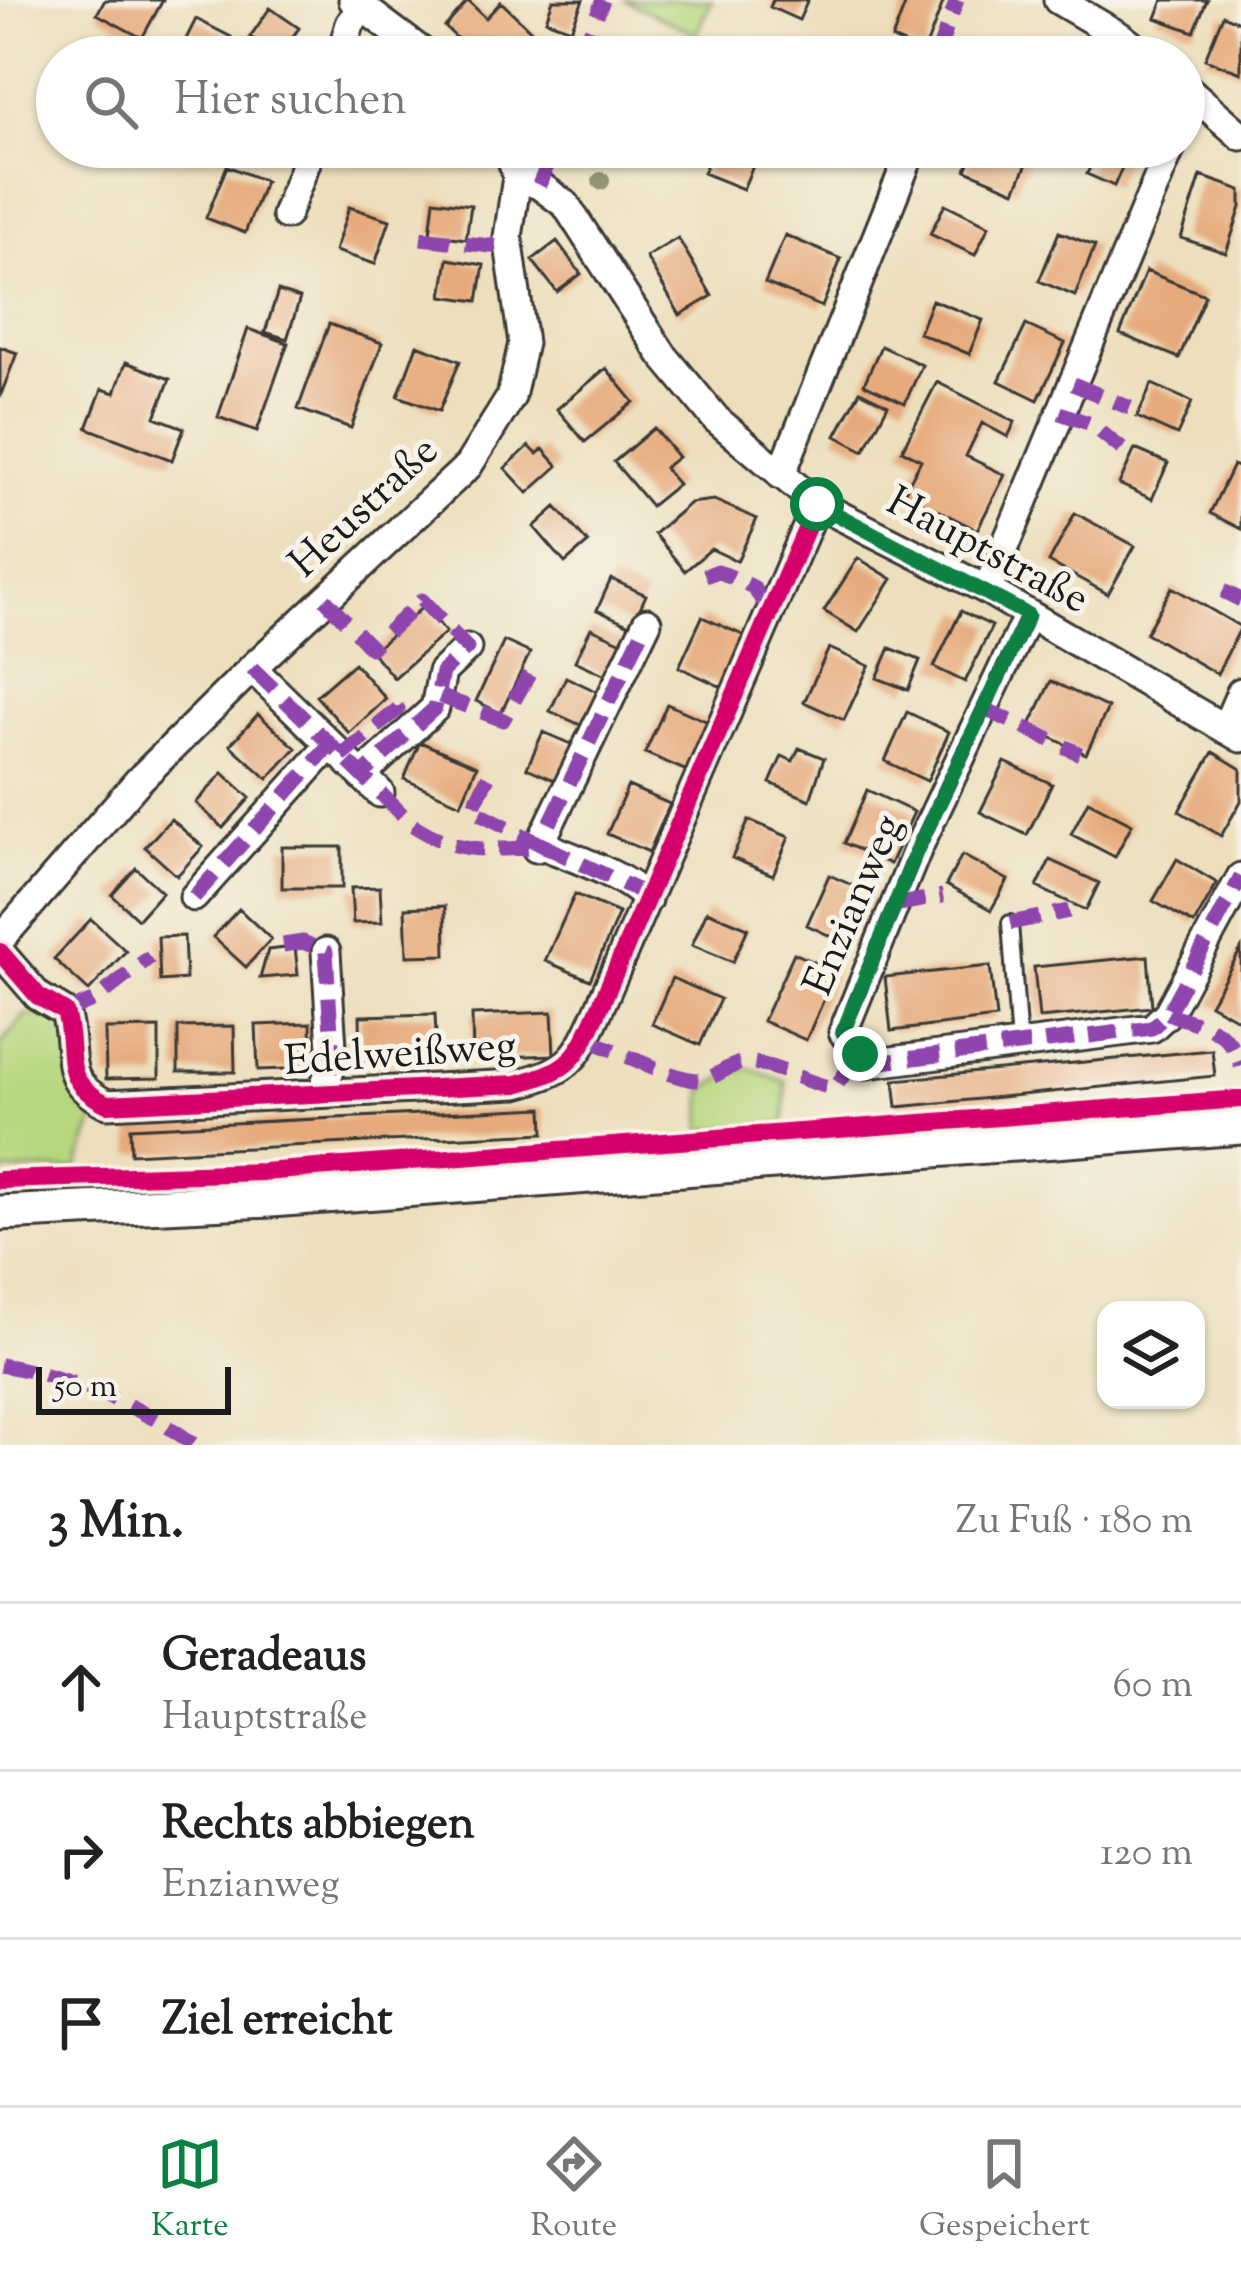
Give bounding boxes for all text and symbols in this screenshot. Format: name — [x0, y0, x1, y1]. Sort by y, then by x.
search box — [36, 36, 1205, 168]
icon: search — [78, 69, 144, 135]
text: Hier suchen — [174, 70, 407, 135]
street label: Heustraße — [277, 424, 453, 594]
street label: Hauptstraße — [875, 474, 1098, 631]
route start — [790, 477, 844, 531]
street label: Enzianweg — [791, 806, 921, 1006]
street label: Edelweißweg — [282, 1018, 518, 1094]
route end — [833, 1027, 887, 1081]
map controls — [1097, 1301, 1205, 1409]
button: layers — [1097, 1301, 1205, 1409]
scale bar — [36, 1361, 231, 1414]
text: 50 m — [54, 1364, 117, 1412]
text: 3 Min. — [48, 1487, 184, 1560]
text: Zu Fuß · 180 m — [956, 1495, 1193, 1551]
text: Geradeaus — [162, 1626, 366, 1691]
icon: ahead — [48, 1654, 114, 1720]
text: 60 m — [1112, 1659, 1193, 1715]
text: Hauptstraße — [162, 1691, 368, 1747]
text: Rechts abbiegen — [162, 1794, 475, 1859]
icon: right — [48, 1822, 114, 1888]
text: 120 m — [1100, 1827, 1193, 1883]
text: Enzianweg — [162, 1859, 340, 1915]
icon: arrive — [48, 1990, 114, 2056]
text: Ziel erreicht — [162, 1990, 393, 2055]
tab: Karte — [151, 2131, 229, 2251]
tab: Route — [531, 2131, 617, 2251]
tab: Gespeichert — [919, 2131, 1090, 2251]

